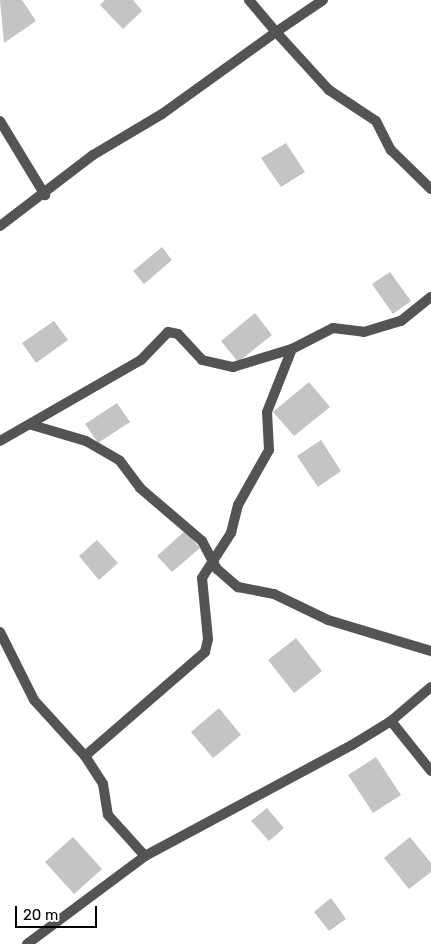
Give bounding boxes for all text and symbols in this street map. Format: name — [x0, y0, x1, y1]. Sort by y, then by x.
scale bar — [18, 896, 100, 928]
text: 20 m — [23, 906, 58, 924]

